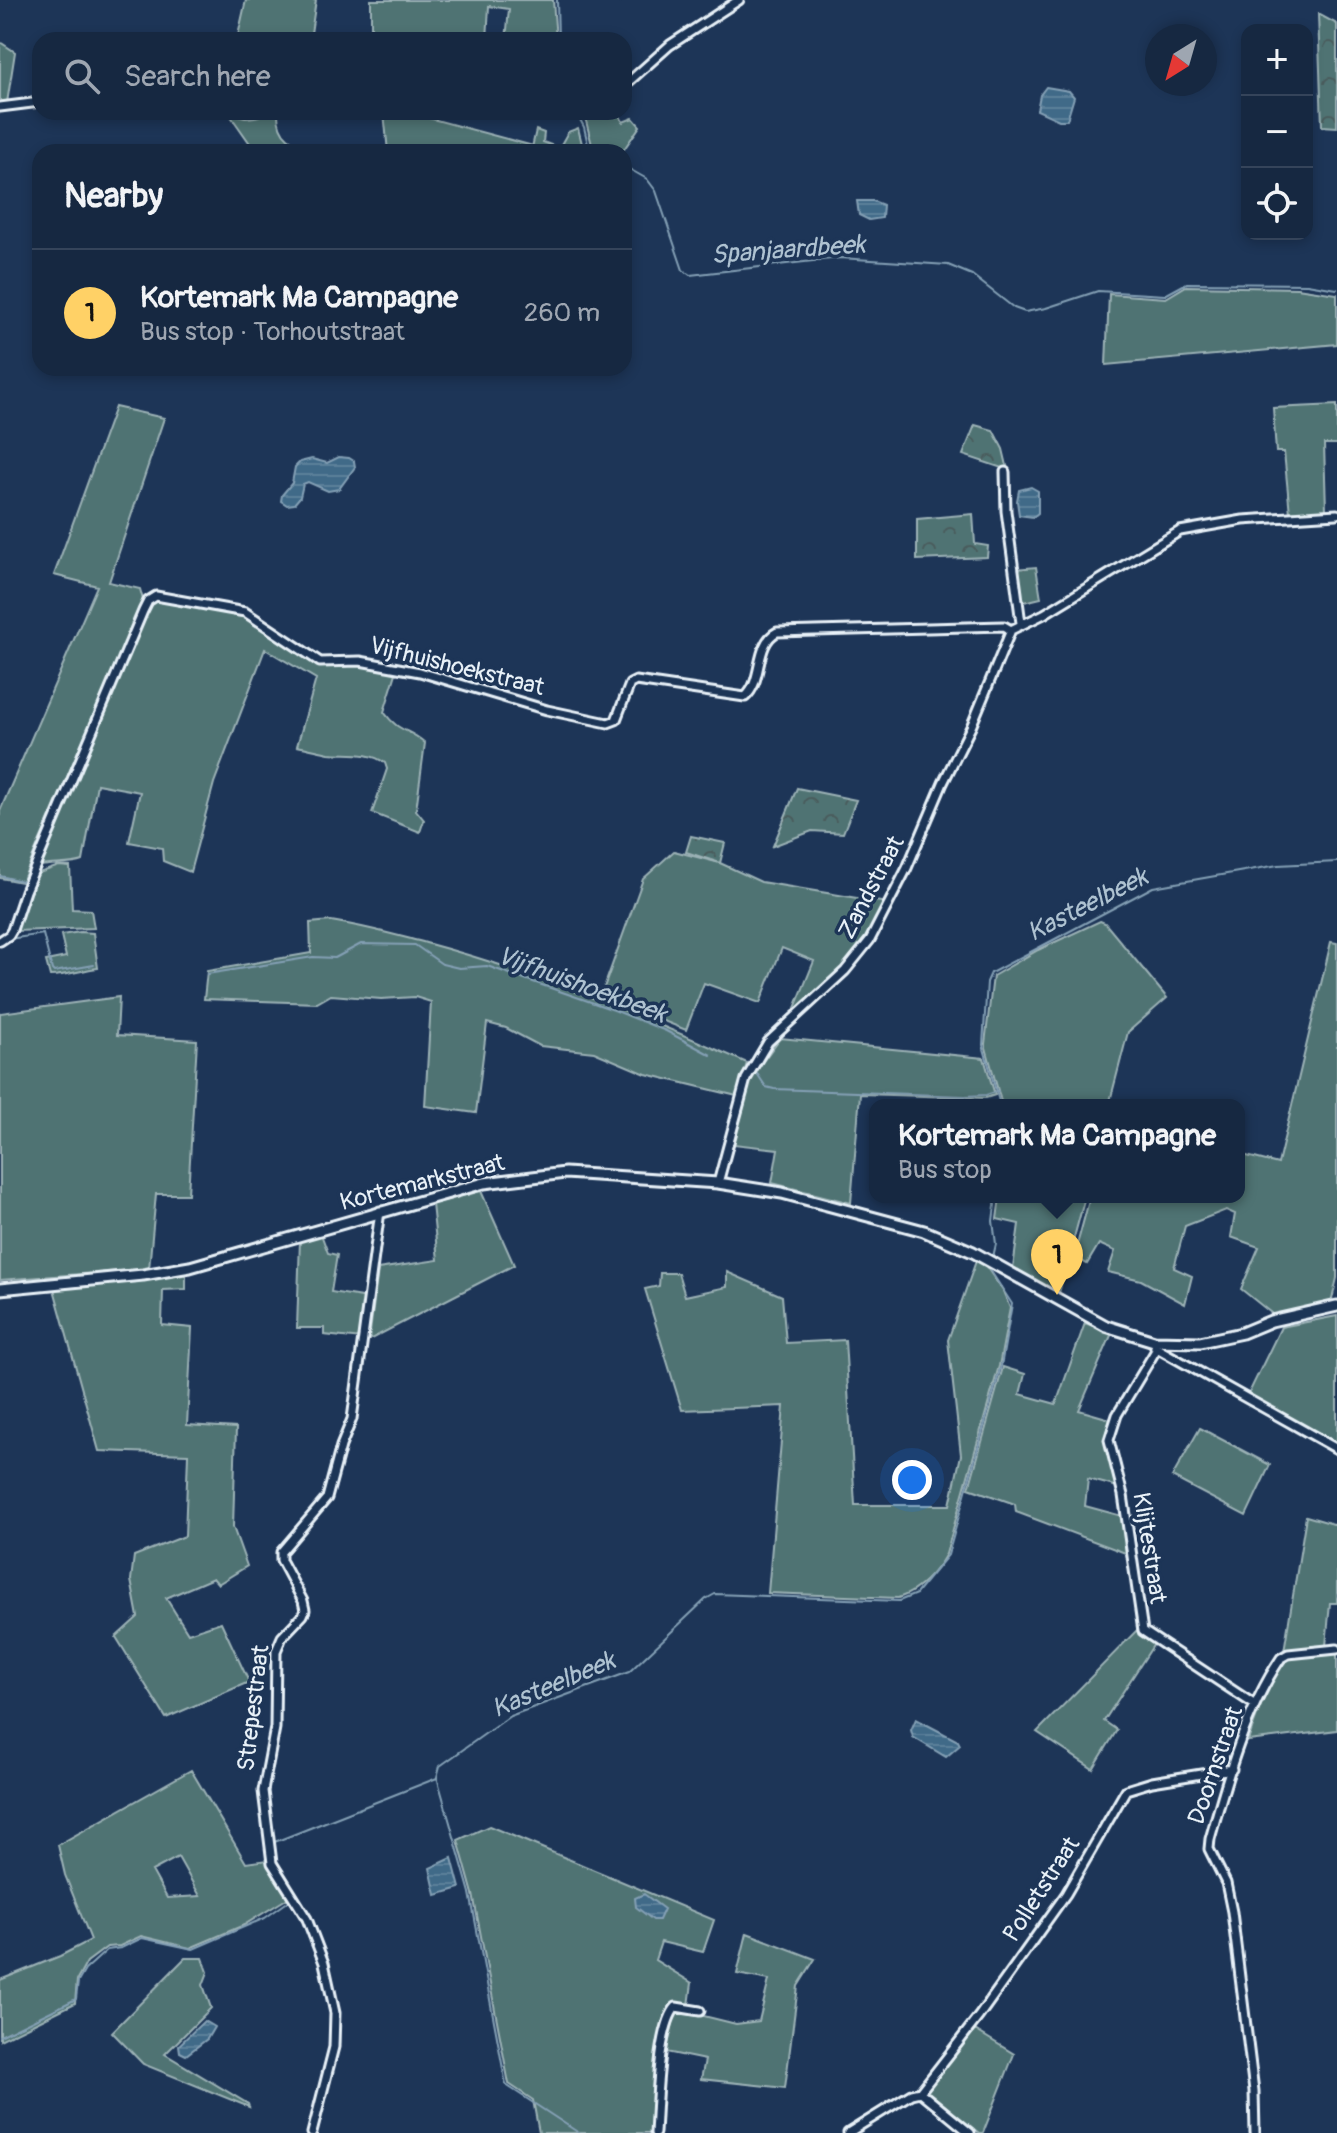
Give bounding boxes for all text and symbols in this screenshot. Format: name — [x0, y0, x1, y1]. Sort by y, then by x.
north arrow — [1145, 24, 1217, 96]
map controls — [1241, 24, 1313, 240]
button: + — [1241, 24, 1313, 96]
search box — [32, 32, 632, 120]
icon: search — [60, 54, 104, 98]
text: Search here — [124, 58, 271, 95]
button: − — [1241, 96, 1313, 168]
button: locate — [1241, 168, 1313, 240]
text: Nearby — [64, 175, 163, 218]
water label: Spanjaardbeek — [710, 229, 868, 271]
text: Kortemark Ma Campagne — [140, 279, 458, 316]
text: 1 — [85, 297, 95, 329]
text: 260 m — [524, 297, 600, 329]
text: Bus stop · Torhoutstraat — [140, 316, 405, 348]
street label: Vijfhuishoekstraat — [367, 631, 548, 702]
street label: Zandstraat — [832, 831, 911, 944]
water label: Kasteelbeek — [1022, 860, 1155, 949]
water label: Vijfhuishoekbeek — [493, 939, 673, 1031]
popup — [869, 1099, 1245, 1203]
text: Kortemark Ma Campagne — [898, 1117, 1216, 1154]
street label: Kortemarkstraat — [337, 1148, 508, 1217]
text: Bus stop — [898, 1154, 992, 1186]
pin: 1 — [1031, 1229, 1083, 1295]
your location — [892, 1460, 932, 1500]
street label: Klijtestraat — [1126, 1490, 1173, 1606]
street label: Strepestraat — [231, 1643, 276, 1773]
water label: Kasteelbeek — [487, 1644, 622, 1725]
street label: Doornstraat — [1182, 1702, 1249, 1828]
street label: Polletstraat — [997, 1831, 1086, 1947]

